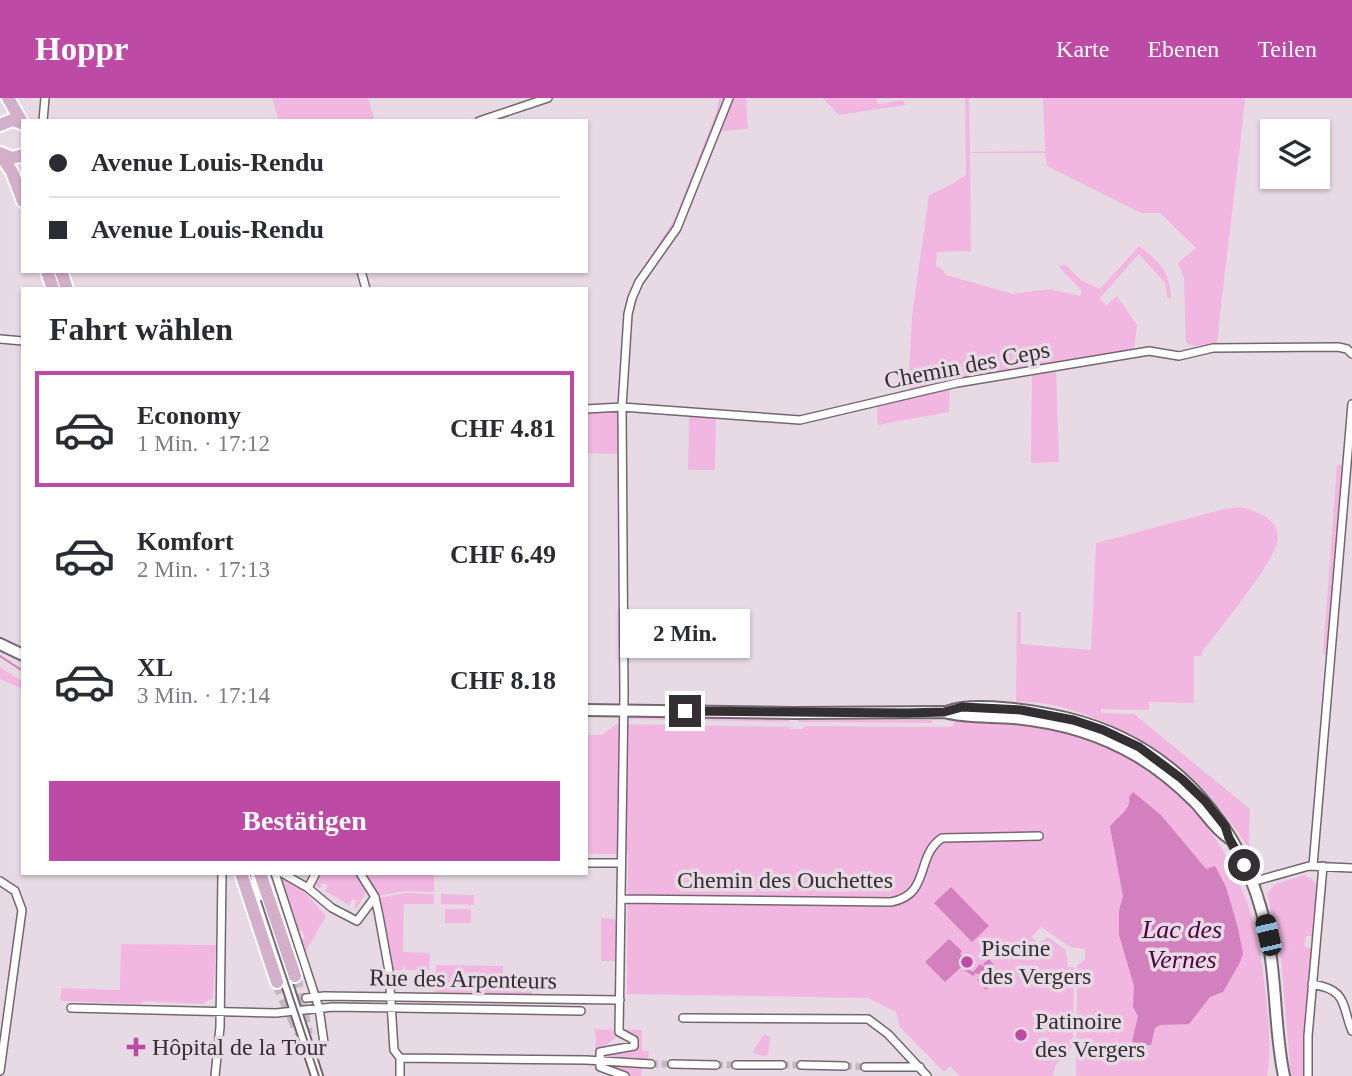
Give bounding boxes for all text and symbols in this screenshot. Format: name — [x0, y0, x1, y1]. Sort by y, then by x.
text: Hoppr — [35, 31, 129, 67]
text: Karte — [1056, 36, 1109, 62]
text: Ebenen — [1147, 36, 1219, 62]
text: Teilen — [1257, 36, 1317, 62]
map controls — [1260, 119, 1330, 189]
button: layers — [1260, 119, 1330, 189]
text: Avenue Louis-Rendu — [91, 148, 324, 177]
text: Avenue Louis-Rendu — [91, 215, 324, 244]
text: Fahrt wählen — [49, 311, 233, 347]
street label: Chemin des Ceps — [882, 336, 1052, 394]
icon: car — [53, 398, 116, 461]
text: Economy — [137, 401, 241, 430]
text: CHF 4.81 — [450, 414, 556, 443]
text: 1 Min. · 17:12 — [137, 431, 270, 456]
icon: car — [53, 524, 116, 587]
text: Komfort — [137, 527, 234, 556]
text: CHF 6.49 — [450, 540, 556, 569]
text: 2 Min. · 17:13 — [137, 557, 270, 582]
callout: 2 Min. — [620, 610, 750, 658]
text: 2 Min. — [653, 621, 717, 646]
icon: car — [53, 650, 116, 713]
text: XL — [137, 653, 173, 682]
text: CHF 8.18 — [450, 666, 556, 695]
text: 3 Min. · 17:14 — [137, 683, 270, 708]
route end — [669, 695, 701, 727]
button: Bestätigen — [49, 781, 560, 861]
route start — [1228, 849, 1260, 881]
street label: Chemin des Ouchettes — [677, 867, 893, 893]
car — [1254, 912, 1283, 958]
water label: Lac des Vernes — [1141, 915, 1222, 974]
place label: Piscine des Vergers — [981, 935, 1091, 989]
marker: Piscine des Vergers — [959, 954, 975, 970]
street label: Rue des Arpenteurs — [369, 964, 557, 994]
place label: Patinoire des Vergers — [1035, 1008, 1145, 1062]
marker: Patinoire des Vergers — [1013, 1027, 1029, 1043]
place label: Hôpital de la Tour — [152, 1034, 327, 1060]
marker: Hôpital de la Tour — [126, 1037, 146, 1057]

